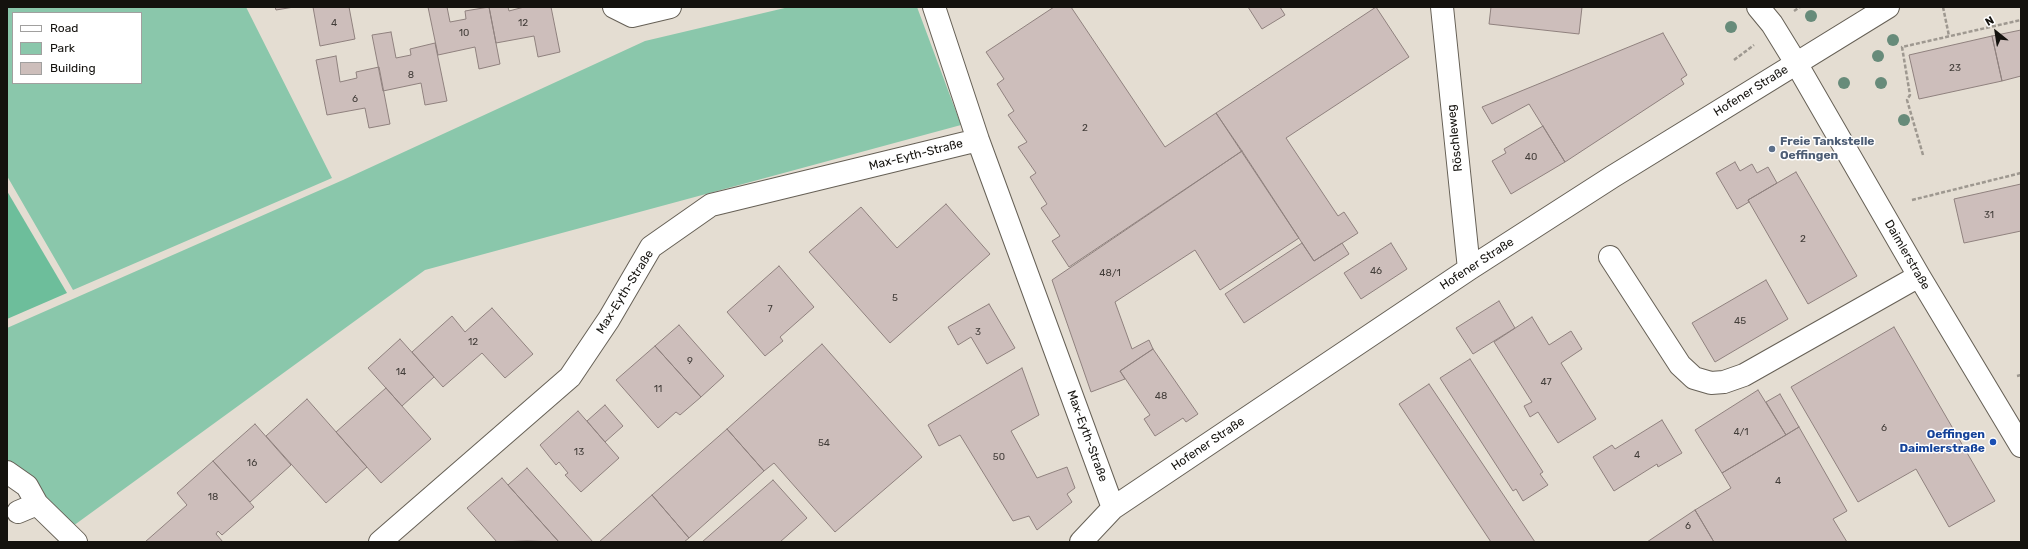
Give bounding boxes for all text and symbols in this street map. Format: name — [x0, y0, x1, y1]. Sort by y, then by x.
legend — [12, 12, 142, 84]
north arrow — [1976, 12, 2016, 52]
text: N — [1983, 14, 1996, 29]
house number: 4 — [331, 17, 337, 29]
house number: 12 — [518, 17, 528, 29]
text: Road — [50, 21, 78, 35]
house number: 10 — [459, 27, 469, 39]
text: Park — [50, 41, 75, 55]
text: Building — [50, 61, 96, 75]
street label: Hofener Straße — [1711, 62, 1791, 120]
house number: 23 — [1949, 62, 1961, 74]
house number: 8 — [408, 69, 414, 81]
house number: 6 — [352, 93, 358, 105]
street label: Röschleweg — [1444, 104, 1466, 172]
house number: 2 — [1082, 122, 1088, 134]
place label: Freie Tankstelle Oeffingen — [1780, 135, 1874, 163]
street label: Max-Eyth-Straße — [868, 136, 964, 174]
marker: Freie Tankstelle Oeffingen — [1767, 144, 1777, 154]
house number: 40 — [1525, 151, 1537, 163]
house number: 31 — [1984, 209, 1994, 221]
street label: Daimlerstraße — [1881, 217, 1933, 293]
house number: 2 — [1800, 233, 1806, 245]
street label: Hofener Straße — [1437, 235, 1517, 293]
street label: Max-Eyth-Straße — [593, 247, 657, 337]
house number: 46 — [1370, 265, 1382, 277]
house number: 48/1 — [1099, 267, 1121, 279]
house number: 5 — [892, 292, 898, 304]
house number: 7 — [767, 303, 773, 315]
house number: 45 — [1734, 315, 1746, 327]
house number: 3 — [975, 326, 981, 338]
house number: 12 — [468, 336, 478, 348]
house number: 9 — [687, 355, 693, 367]
house number: 14 — [396, 366, 406, 378]
house number: 47 — [1540, 376, 1552, 388]
house number: 11 — [654, 383, 662, 395]
street label: Max-Eyth-Straße — [1064, 388, 1110, 484]
house number: 48 — [1155, 390, 1167, 402]
street label: Hofener Straße — [1169, 414, 1247, 474]
house number: 6 — [1881, 422, 1887, 434]
house number: 4/1 — [1733, 426, 1749, 438]
place label: Oeffingen Daimlerstraße — [1899, 428, 1985, 456]
house number: 54 — [818, 437, 830, 449]
marker: Oeffingen Daimlerstraße — [1988, 437, 1998, 447]
house number: 13 — [574, 446, 584, 458]
house number: 4 — [1634, 449, 1640, 461]
house number: 50 — [993, 451, 1005, 463]
house number: 16 — [247, 457, 257, 469]
house number: 4 — [1775, 475, 1781, 487]
house number: 18 — [208, 491, 218, 503]
house number: 6 — [1685, 520, 1691, 532]

